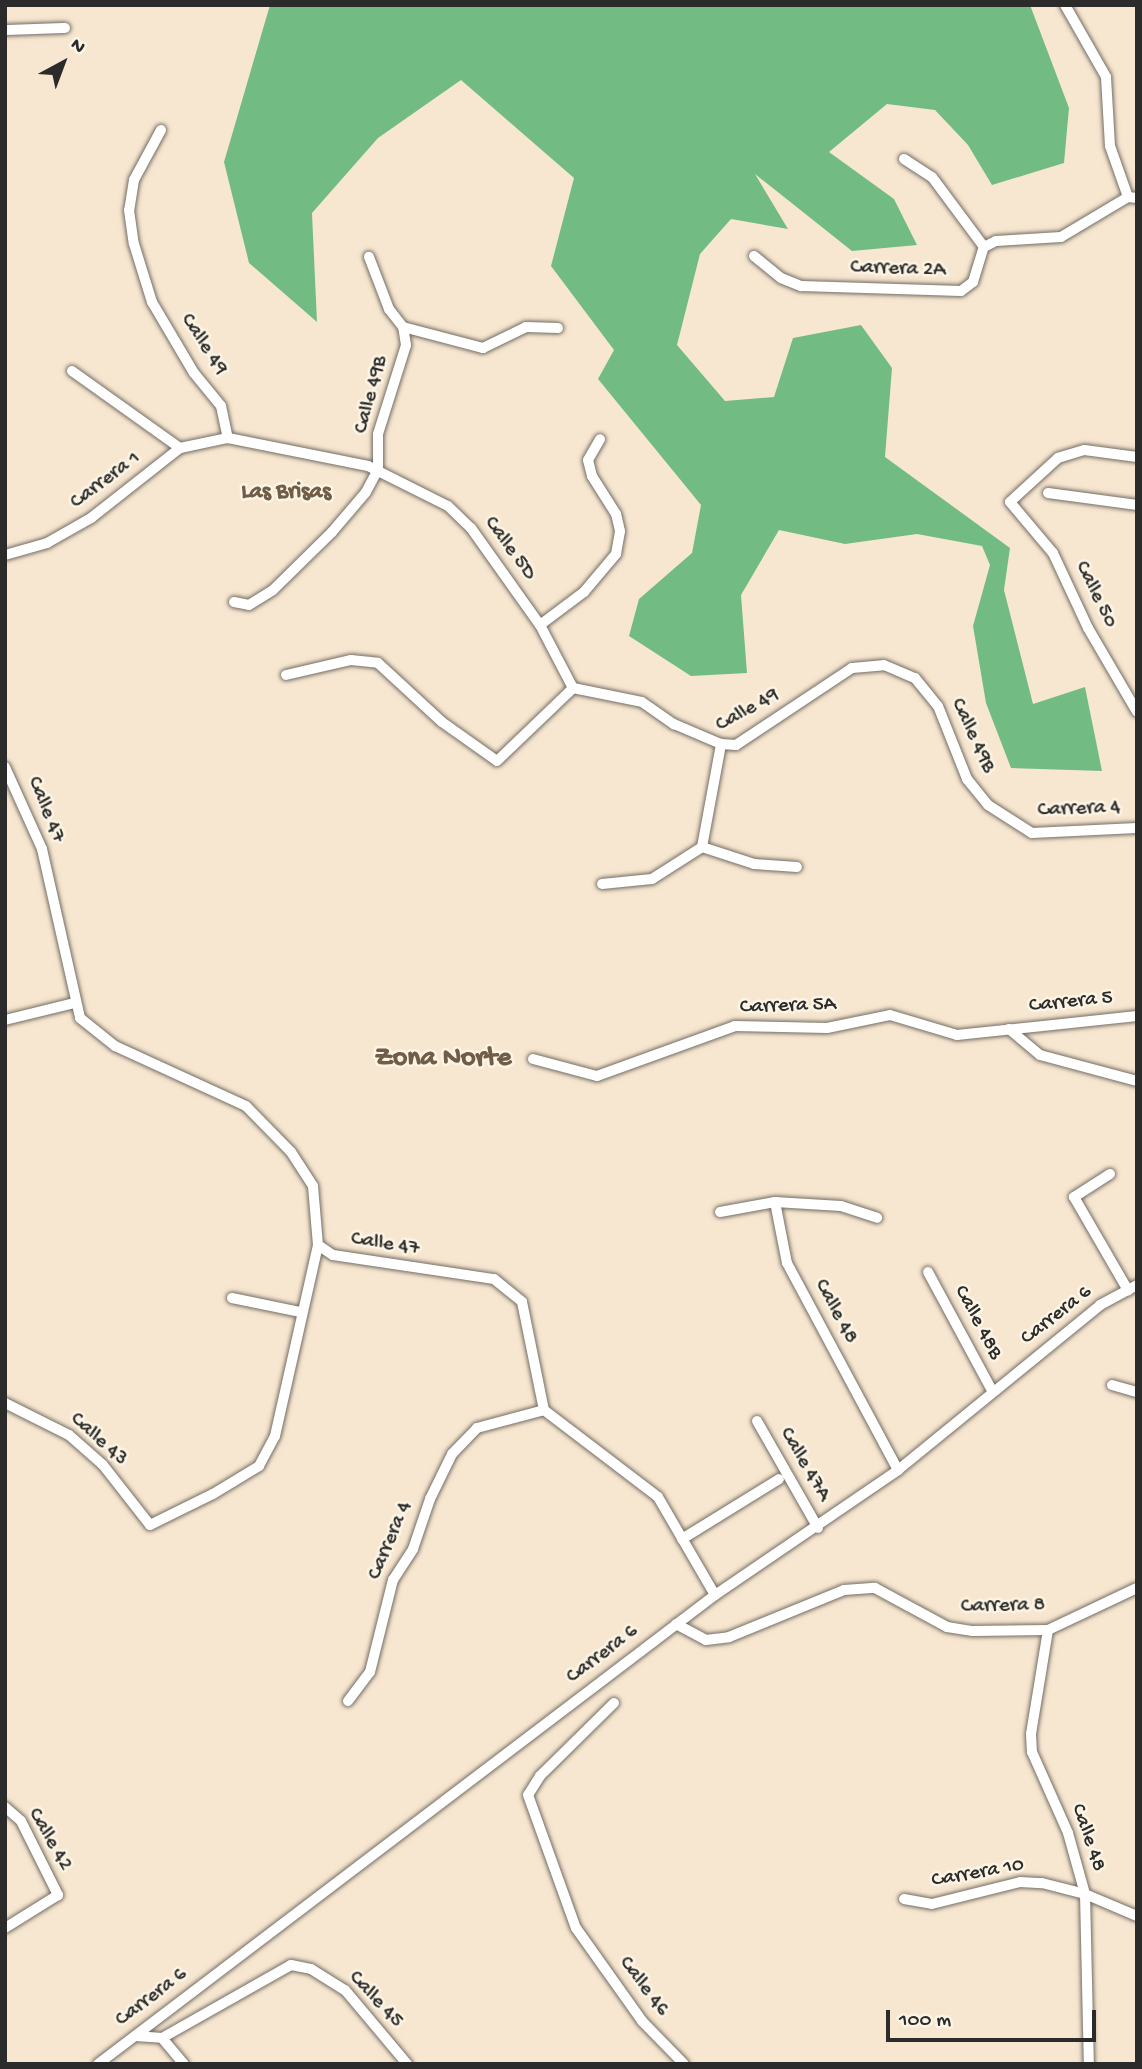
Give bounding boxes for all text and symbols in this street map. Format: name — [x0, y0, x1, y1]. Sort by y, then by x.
north arrow — [28, 28, 98, 98]
text: N — [65, 34, 89, 60]
street label: Carrera 2A — [850, 256, 946, 284]
street label: Calle 49 — [174, 309, 232, 381]
street label: Calle 49B — [350, 353, 394, 437]
street label: Carrera 1 — [66, 446, 146, 516]
district label: Las Brisas — [241, 479, 331, 507]
street label: Calle 5D — [477, 512, 541, 586]
street label: Calle 50 — [1068, 558, 1122, 632]
street label: Calle 49 — [712, 683, 784, 739]
street label: Calle 49B — [944, 695, 1000, 777]
street label: Calle 47 — [20, 773, 70, 847]
street label: Carrera 4 — [1037, 796, 1121, 824]
street label: Carrera 5 — [1028, 986, 1114, 1020]
street label: Carrera 5A — [739, 993, 837, 1021]
district label: Zona Norte — [375, 1042, 511, 1076]
street label: Calle 47 — [349, 1227, 421, 1263]
street label: Calle 48 — [808, 1275, 862, 1349]
street label: Carrera 6 — [1016, 1280, 1098, 1352]
street label: Calle 48B — [947, 1282, 1007, 1364]
street label: Calle 43 — [64, 1408, 132, 1472]
street label: Calle 47A — [773, 1423, 835, 1507]
street label: Carrera 4 — [363, 1498, 419, 1584]
street label: Carrera 8 — [961, 1594, 1045, 1620]
street label: Carrera 6 — [562, 1620, 644, 1690]
street label: Calle 48 — [1064, 1801, 1110, 1875]
street label: Calle 42 — [21, 1804, 77, 1876]
street label: Carrera 10 — [930, 1853, 1026, 1895]
street label: Calle 46 — [612, 1952, 674, 2022]
street label: Carrera 6 — [111, 1963, 193, 2033]
street label: Calle 45 — [342, 1966, 408, 2034]
scale bar — [890, 1996, 1100, 2040]
text: 100 m — [899, 2009, 951, 2034]

